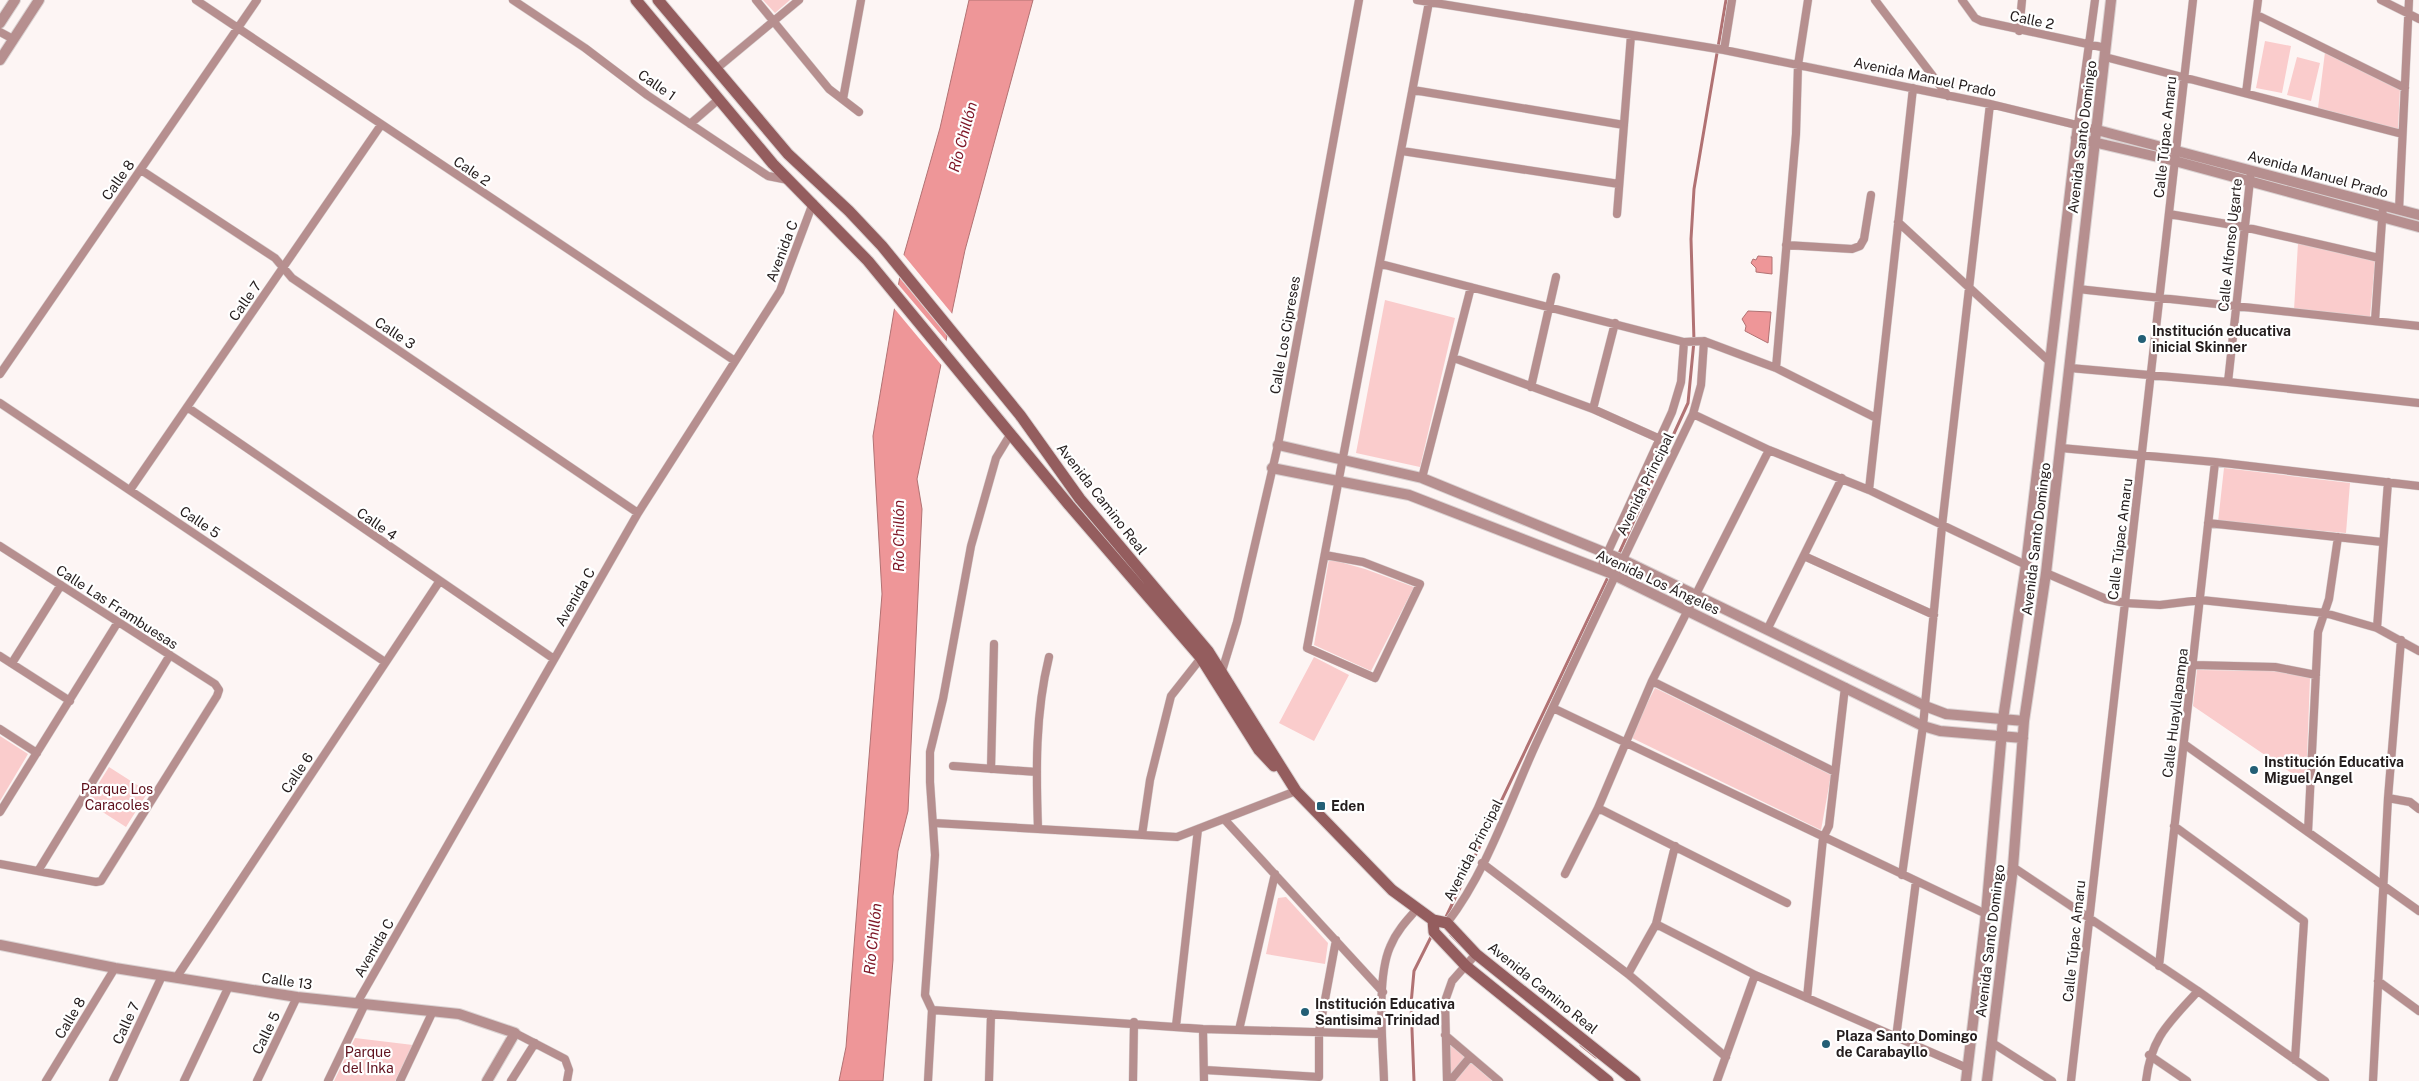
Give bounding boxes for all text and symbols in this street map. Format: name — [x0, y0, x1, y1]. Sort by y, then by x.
street label: Calle 2 — [2008, 8, 2056, 32]
street label: Avenida Manuel Prado — [1852, 54, 1998, 100]
street label: Avenida Santo Domingo — [2065, 59, 2099, 214]
street label: Calle 1 — [635, 66, 679, 104]
street label: Calle Túpac Amaru — [2151, 75, 2179, 199]
water label: Río Chillón — [945, 100, 980, 174]
street label: Avenida Manuel Prado — [2246, 148, 2390, 201]
street label: Cale 2 — [451, 153, 493, 189]
street label: Calle 8 — [98, 157, 138, 203]
street label: Calle Alfonso Ugarte — [2215, 177, 2245, 313]
street label: Avenida C — [763, 218, 801, 284]
street label: Calle Los Cipreses — [1267, 275, 1303, 395]
street label: Calle 7 — [226, 278, 264, 324]
street label: Calle 3 — [372, 314, 418, 352]
place label: Institución educativa inicial Skinner — [2152, 323, 2291, 355]
marker: Institución educativa inicial Skinner — [2136, 333, 2148, 345]
street label: Avenida Principal — [1613, 430, 1677, 538]
street label: Avenida Camino Real — [1054, 440, 1150, 558]
street label: Avenida Santo Domingo — [2019, 461, 2053, 616]
street label: Calle Túpac Amaru — [2105, 477, 2135, 601]
water label: Río Chillón — [890, 500, 907, 572]
street label: Calle 5 — [177, 503, 223, 541]
street label: Calle 4 — [354, 504, 400, 544]
street label: Avenida Los Ángeles — [1594, 545, 1723, 618]
street label: Calle Las Frambuesas — [53, 562, 181, 652]
street label: Avenida C — [552, 565, 598, 629]
street label: Calle Huayllapampa — [2159, 647, 2191, 779]
street label: Calle 6 — [278, 750, 316, 796]
place label: Institución Educativa Miguel Angel — [2264, 754, 2404, 786]
marker: Institución Educativa Miguel Angel — [2248, 764, 2260, 776]
park label: Parque Los Caracoles — [81, 781, 153, 813]
street label: Avenida Principal — [1440, 796, 1506, 904]
place label: Eden — [1331, 798, 1365, 814]
marker: Eden — [1315, 800, 1327, 812]
street label: Avenida Santo Domingo — [1973, 863, 2007, 1018]
street label: Calle Túpac Amaru — [2060, 879, 2088, 1003]
water label: Río Chillón — [860, 902, 885, 976]
street label: Avenida C — [351, 916, 397, 980]
street label: Avenida Camino Real — [1485, 939, 1601, 1037]
street label: Calle 13 — [261, 970, 314, 992]
street label: Calle 8 — [51, 994, 89, 1042]
place label: Institución Educativa Santisima Trinidad — [1315, 996, 1455, 1028]
street label: Calle 7 — [109, 999, 143, 1047]
marker: Institución Educativa Santisima Trinidad — [1299, 1006, 1311, 1018]
street label: Calle 5 — [249, 1009, 283, 1057]
place label: Plaza Santo Domingo de Carabayllo — [1836, 1028, 1978, 1060]
marker: Plaza Santo Domingo de Carabayllo — [1820, 1038, 1832, 1050]
park label: Parque del Inka — [342, 1044, 394, 1076]

